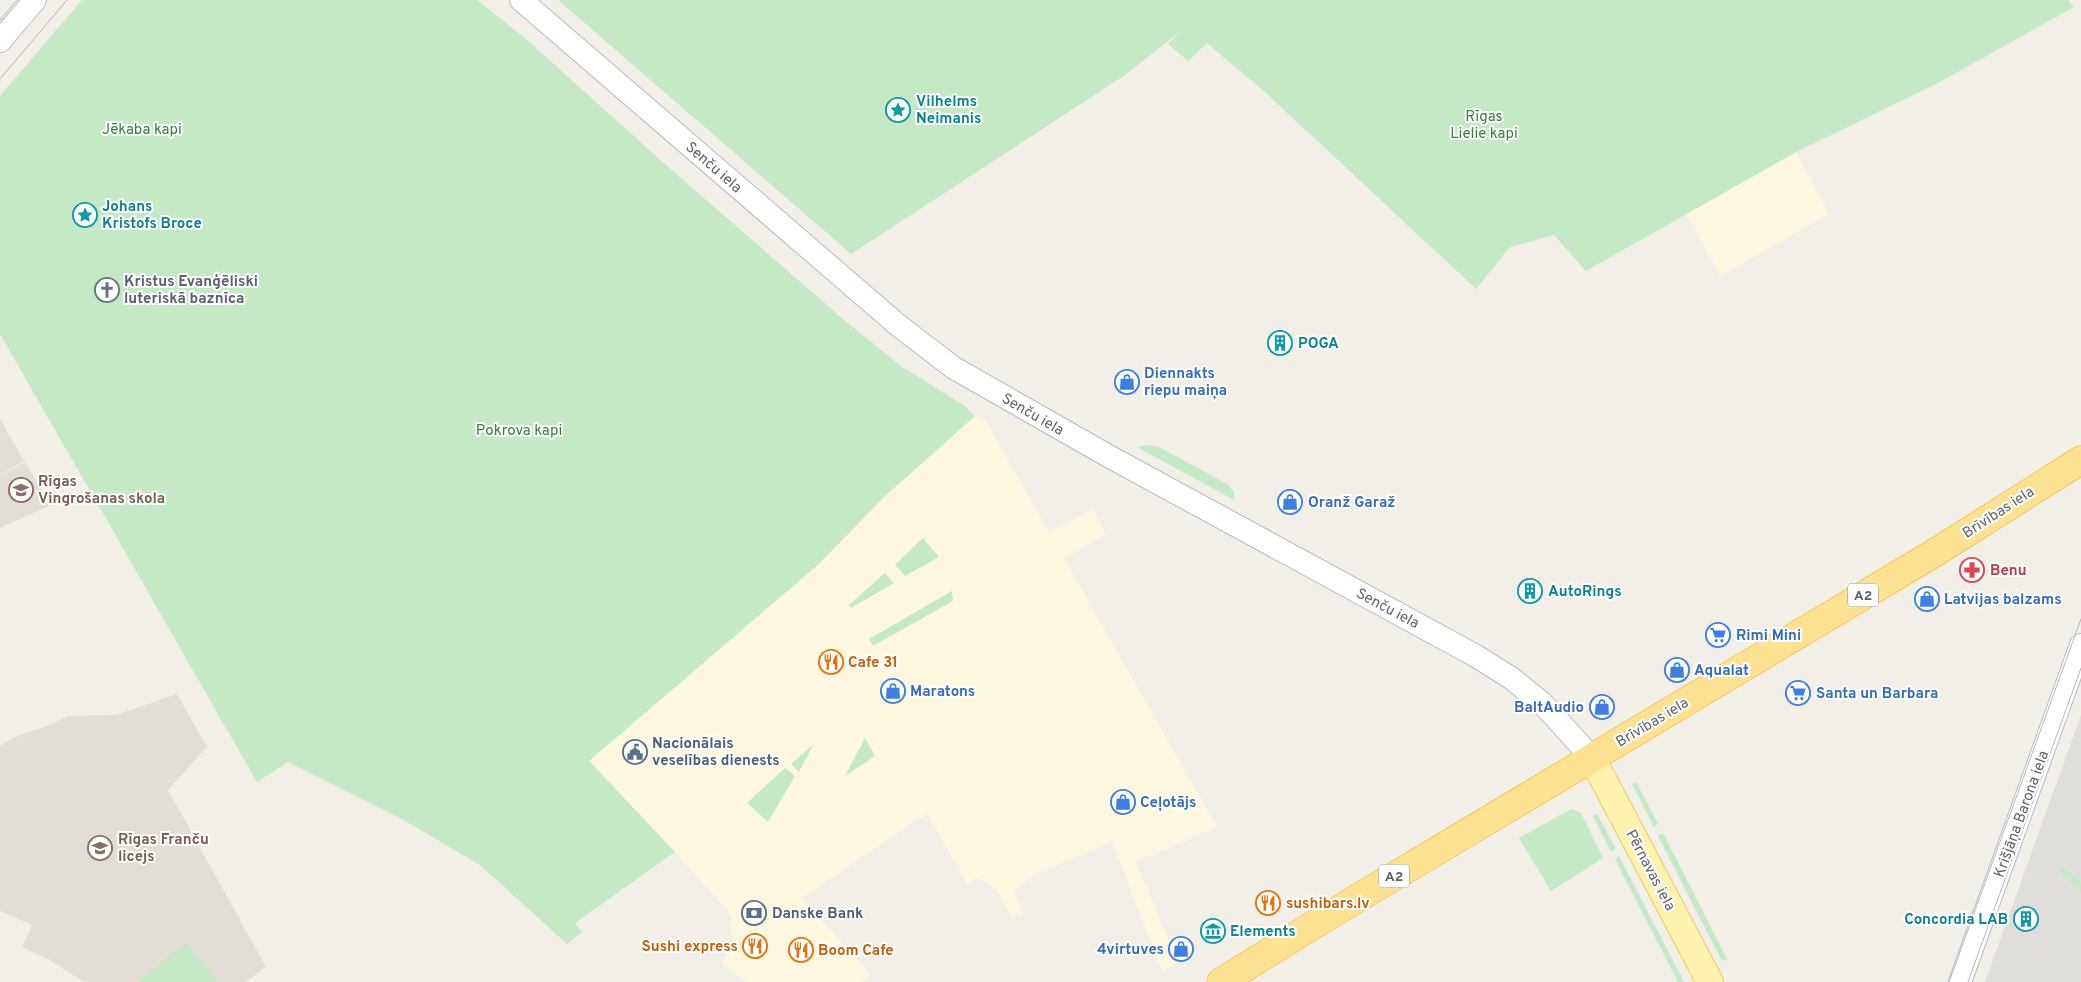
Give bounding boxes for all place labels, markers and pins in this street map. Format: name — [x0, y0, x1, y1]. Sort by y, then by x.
place label: Vilhelms Neimanis — [916, 93, 981, 129]
place icon: Vilhelms Neimanis — [885, 97, 911, 123]
place label: Johans Kristofs Broce — [102, 198, 202, 234]
place icon: Johans Kristofs Broce — [72, 202, 98, 228]
place label: Kristus Evanģēliski luteriskā baznīca — [124, 273, 258, 309]
church icon: Kristus Evanģēliski luteriskā baznīca — [94, 277, 120, 303]
building icon: POGA — [1267, 330, 1293, 356]
place label: POGA — [1298, 335, 1339, 354]
place label: Diennakts riepu maiņa — [1144, 365, 1227, 401]
shop icon: Diennakts riepu maiņa — [1114, 369, 1140, 395]
place label: Rīgas Vingrošanas skola — [38, 473, 165, 509]
school or university icon: Rīgas Vingrošanas skola — [8, 477, 34, 503]
shop icon: Oranž Garaž — [1277, 489, 1303, 515]
place label: Oranž Garaž — [1308, 494, 1395, 513]
pharmacy icon: Benu — [1959, 557, 1985, 583]
place label: Benu — [1990, 562, 2027, 581]
building icon: AutoRings — [1517, 578, 1543, 604]
place label: AutoRings — [1548, 583, 1622, 602]
shop icon: Latvijas balzams — [1914, 586, 1940, 612]
place label: Latvijas balzams — [1944, 591, 2062, 610]
supermarket icon: Rimi Mini — [1705, 622, 1731, 648]
place label: Rimi Mini — [1736, 627, 1801, 646]
restaurant icon: Cafe 31 — [818, 649, 844, 675]
place label: Cafe 31 — [848, 654, 898, 673]
shop icon: Aqualat — [1664, 657, 1690, 683]
place label: Aqualat — [1694, 662, 1749, 681]
shop icon: Maratons — [880, 678, 906, 704]
supermarket icon: Santa un Barbara — [1785, 680, 1811, 706]
place label: Maratons — [910, 683, 975, 702]
place label: Santa un Barbara — [1816, 685, 1938, 704]
shop icon: BaltAudio — [1589, 694, 1615, 720]
place label: BaltAudio — [1514, 699, 1584, 718]
place label: Nacionālais veselības dienests — [652, 735, 780, 771]
public building icon: Nacionālais veselības dienests — [622, 739, 648, 765]
shop icon: Ceļotājs — [1110, 789, 1136, 815]
place label: Ceļotājs — [1140, 794, 1196, 813]
place label: Rīgas Franču licejs — [118, 831, 209, 867]
school or university icon: Rīgas Franču licejs — [87, 835, 113, 861]
restaurant icon: sushibars.lv — [1255, 890, 1281, 916]
place label: sushibars.lv — [1286, 895, 1370, 914]
bank icon: Danske Bank — [741, 900, 767, 926]
place label: Danske Bank — [772, 905, 863, 924]
building icon: Concordia LAB — [2013, 906, 2039, 932]
place label: Concordia LAB — [1904, 911, 2008, 930]
museum icon: Elements — [1200, 918, 1226, 944]
place label: Elements — [1230, 923, 1296, 942]
restaurant icon: Sushi express — [742, 933, 768, 959]
shop icon: 4virtuves — [1168, 936, 1194, 962]
restaurant icon: Boom Cafe — [788, 937, 814, 963]
place label: Sushi express — [642, 938, 738, 957]
place label: 4virtuves — [1097, 941, 1164, 960]
place label: Boom Cafe — [818, 942, 894, 961]

